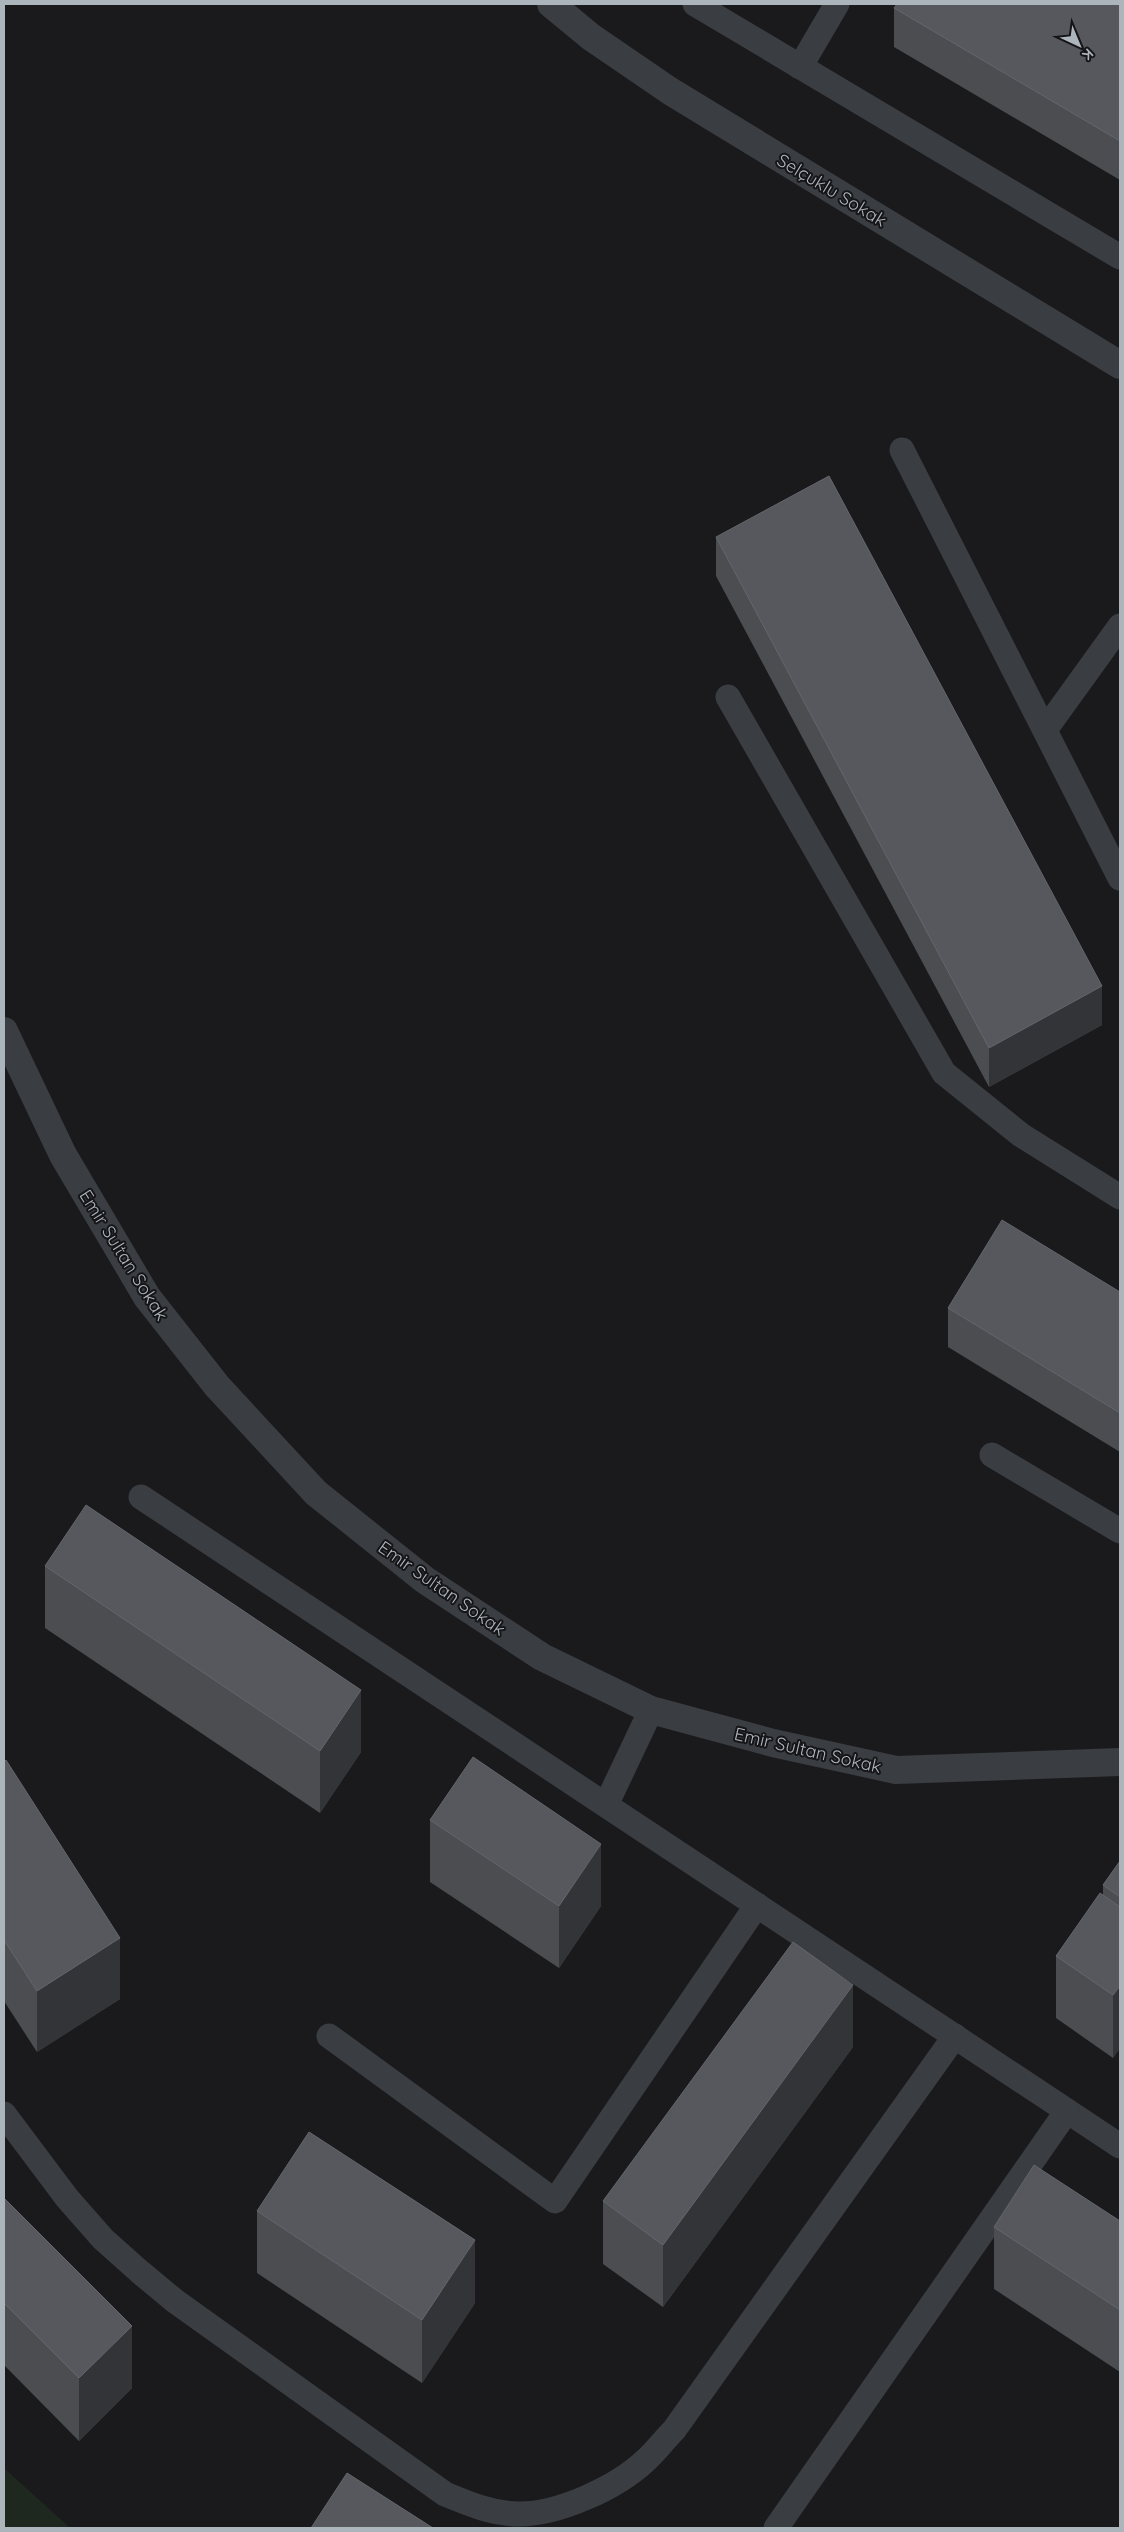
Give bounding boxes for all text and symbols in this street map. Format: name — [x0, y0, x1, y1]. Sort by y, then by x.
north arrow — [1054, 20, 1104, 70]
text: K — [1078, 45, 1098, 64]
street label: Selçuklu Sokak — [773, 148, 891, 232]
street label: Emir Sultan Sokak — [74, 1185, 174, 1325]
street label: Emir Sultan Sokak — [374, 1536, 510, 1640]
street label: Emir Sultan Sokak — [732, 1722, 884, 1778]

